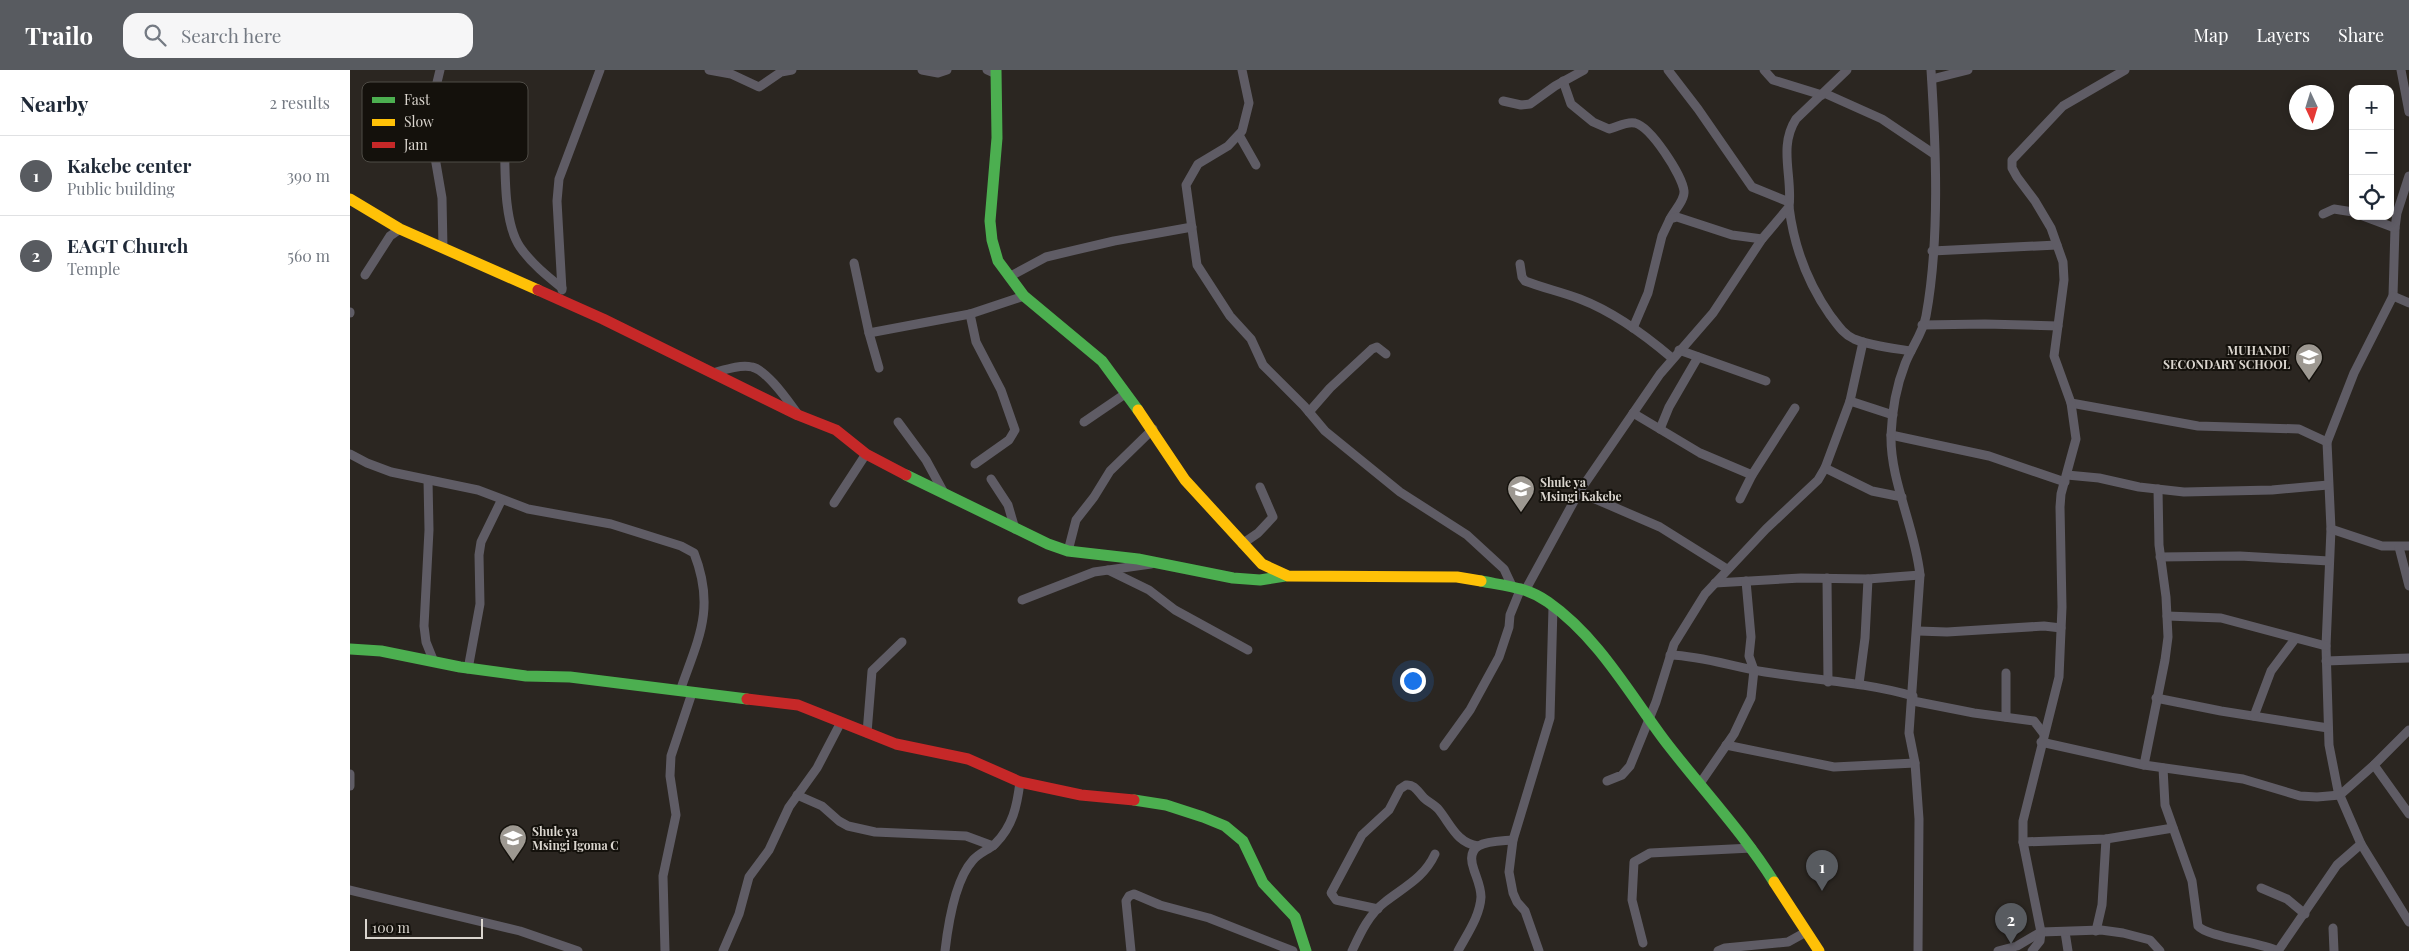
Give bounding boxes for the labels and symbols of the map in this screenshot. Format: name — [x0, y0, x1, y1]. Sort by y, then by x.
legend — [362, 82, 528, 162]
north arrow — [2289, 85, 2334, 130]
text: Fast — [404, 90, 431, 109]
text: Slow — [404, 112, 434, 131]
text: Jam — [403, 135, 428, 154]
place label: MUHANDU SECONDARY SCHOOL — [2163, 342, 2291, 372]
school or university icon: MUHANDU SECONDARY SCHOOL — [2294, 342, 2324, 381]
school or university icon: Shule ya Msingi Kakebe — [1506, 474, 1536, 513]
place label: Shule ya Msingi Kakebe — [1540, 474, 1622, 504]
your location — [1400, 668, 1426, 694]
school or university icon: Shule ya Msingi Igoma C — [498, 823, 528, 862]
place label: Shule ya Msingi Igoma C — [532, 823, 619, 853]
pin: 1 — [1806, 850, 1838, 891]
pin: 2 — [1995, 903, 2027, 944]
scale bar — [365, 916, 482, 939]

